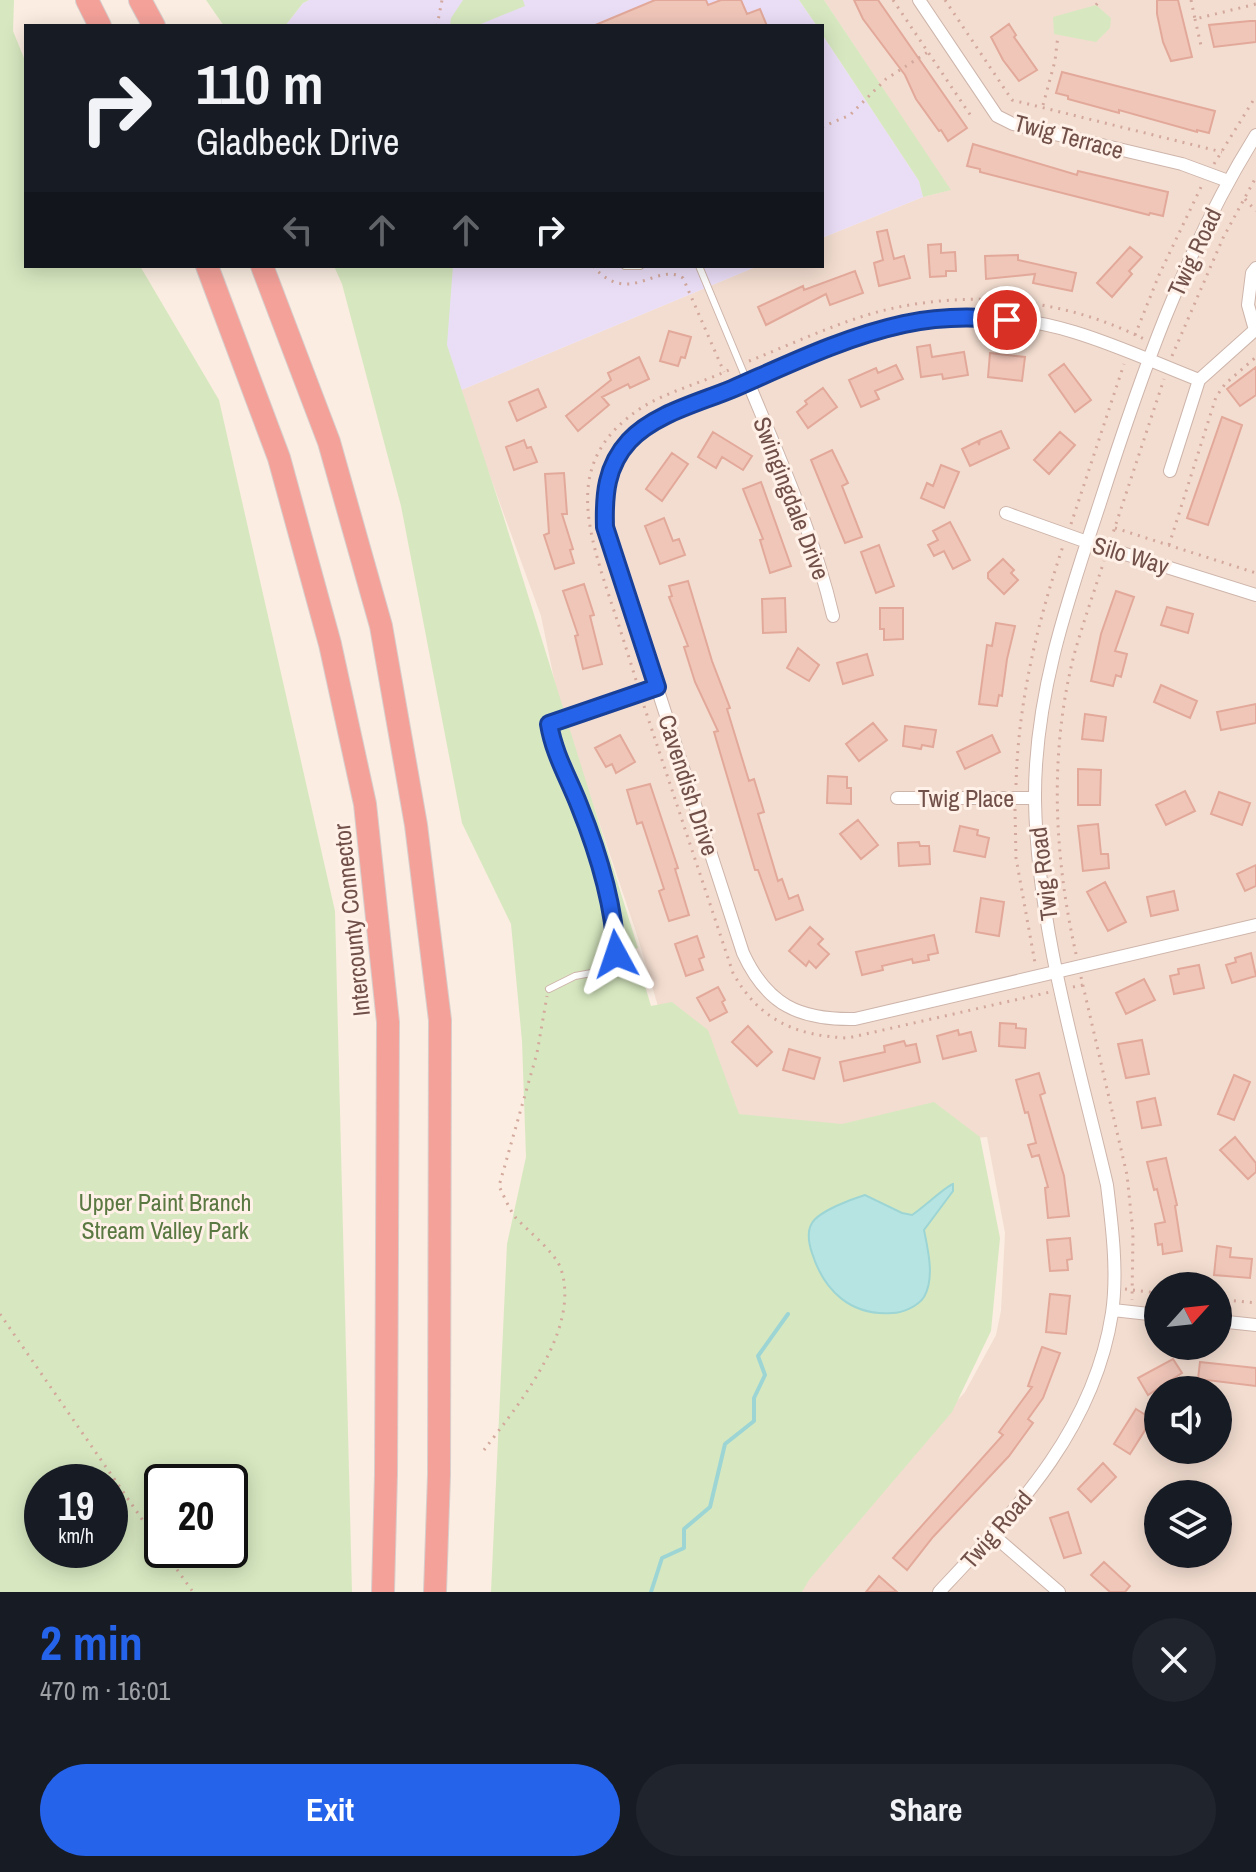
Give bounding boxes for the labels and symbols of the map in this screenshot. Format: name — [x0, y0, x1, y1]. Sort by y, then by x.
street label: Twig Terrace — [1011, 106, 1127, 166]
street label: Twig Road — [1160, 203, 1228, 301]
pin — [973, 286, 1041, 354]
street label: Swingingdale Drive — [746, 412, 838, 584]
street label: Silo Way — [1089, 528, 1173, 582]
street label: Cavendish Drive — [651, 710, 727, 860]
street label: Twig Place — [918, 782, 1014, 814]
street label: Intercounty Connector — [325, 822, 377, 1018]
street label: Twig Road — [1021, 825, 1065, 923]
position arrow — [574, 912, 658, 996]
park label: Upper Paint Branch Stream Valley Park — [79, 1186, 251, 1246]
north arrow — [1144, 1272, 1232, 1360]
speed limit sign: 20 — [144, 1464, 248, 1568]
street label: Twig Road — [953, 1483, 1039, 1575]

